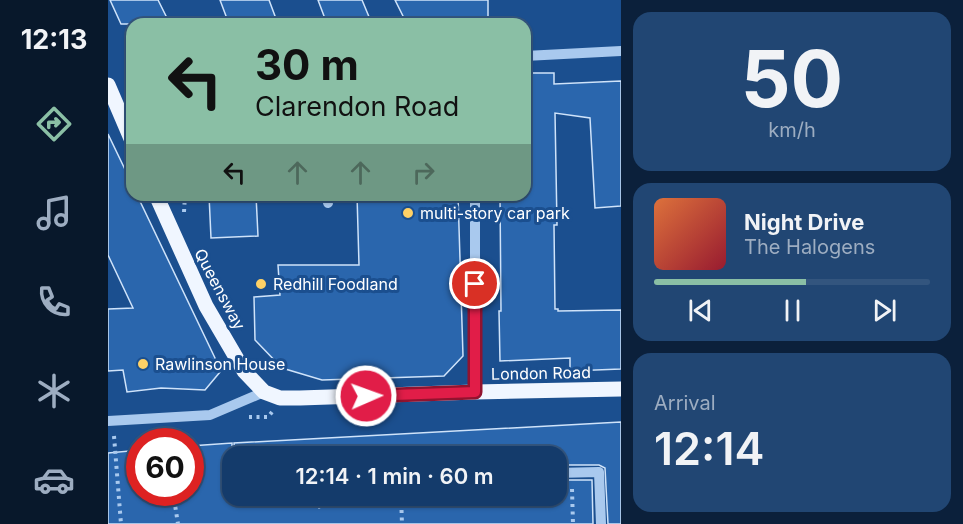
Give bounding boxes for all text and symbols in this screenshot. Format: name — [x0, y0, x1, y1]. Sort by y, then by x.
text: 12:13 — [21, 23, 87, 56]
text: 50 — [741, 31, 843, 126]
text: 30 m — [255, 39, 359, 90]
icon: left — [156, 42, 234, 120]
text: Clarendon Road — [255, 90, 459, 123]
icon: directions — [33, 103, 75, 145]
text: km/h — [768, 118, 816, 142]
icon: left — [218, 156, 251, 189]
icon: ahead — [281, 156, 314, 189]
icon: ahead — [344, 156, 377, 189]
icon: right — [407, 156, 440, 189]
icon: music — [33, 192, 75, 234]
place label: multi-story car park — [420, 203, 570, 223]
marker: multi-story car park — [401, 206, 415, 220]
text: Night Drive — [744, 209, 864, 235]
text: The Halogens — [744, 235, 875, 259]
street label: Queensway — [190, 245, 250, 333]
pin — [449, 258, 500, 309]
icon: arrive — [458, 267, 491, 300]
place label: Redhill Foodland — [273, 274, 398, 294]
marker: Redhill Foodland — [254, 277, 268, 291]
icon: phone — [33, 281, 75, 323]
icon: previous — [684, 294, 717, 327]
icon: pause — [776, 294, 809, 327]
icon: next — [868, 294, 901, 327]
place label: Rawlinson House — [155, 354, 285, 374]
marker: Rawlinson House — [136, 357, 150, 371]
street label: London Road — [491, 362, 591, 384]
position arrow — [334, 364, 398, 428]
icon: climate — [33, 370, 75, 412]
text: Arrival — [654, 391, 716, 415]
text: 12:14 — [654, 421, 764, 476]
speed limit sign: 60 — [126, 428, 204, 506]
icon: car — [33, 459, 75, 501]
text: 12:14 · 1 min · 60 m — [296, 463, 494, 489]

